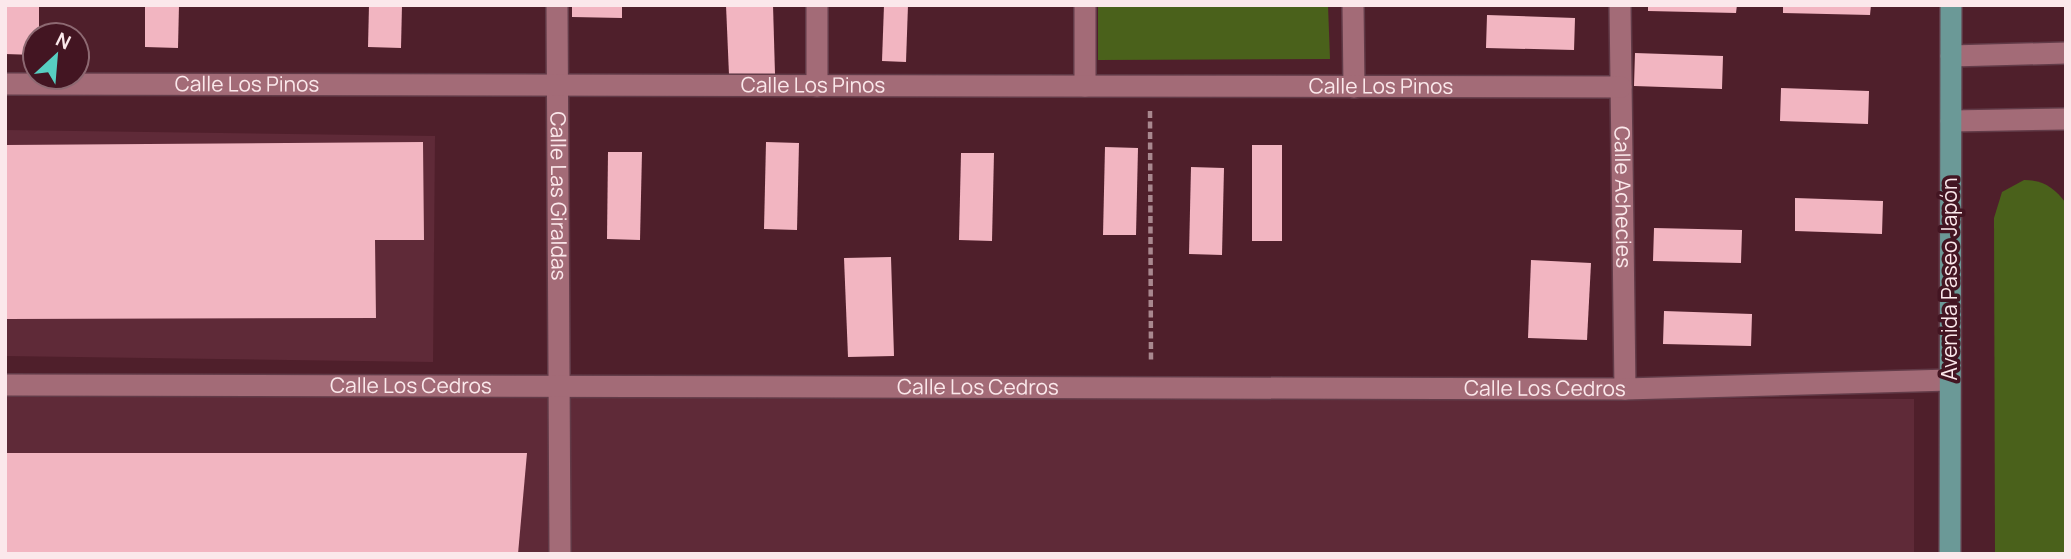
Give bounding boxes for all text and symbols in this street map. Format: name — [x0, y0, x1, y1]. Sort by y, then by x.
north arrow — [21, 21, 91, 91]
text: N — [52, 26, 75, 55]
street label: Calle Los Pinos — [175, 69, 319, 98]
street label: Calle Los Pinos — [741, 70, 885, 99]
street label: Calle Los Pinos — [1309, 71, 1453, 100]
street label: Calle Las Giraldas — [545, 111, 574, 281]
street label: Calle Achecies — [1609, 126, 1638, 268]
street label: Avenida Paseo Japón — [1935, 178, 1963, 380]
street label: Calle Los Cedros — [330, 371, 492, 399]
street label: Calle Los Cedros — [897, 372, 1059, 401]
street label: Calle Los Cedros — [1464, 374, 1626, 402]

